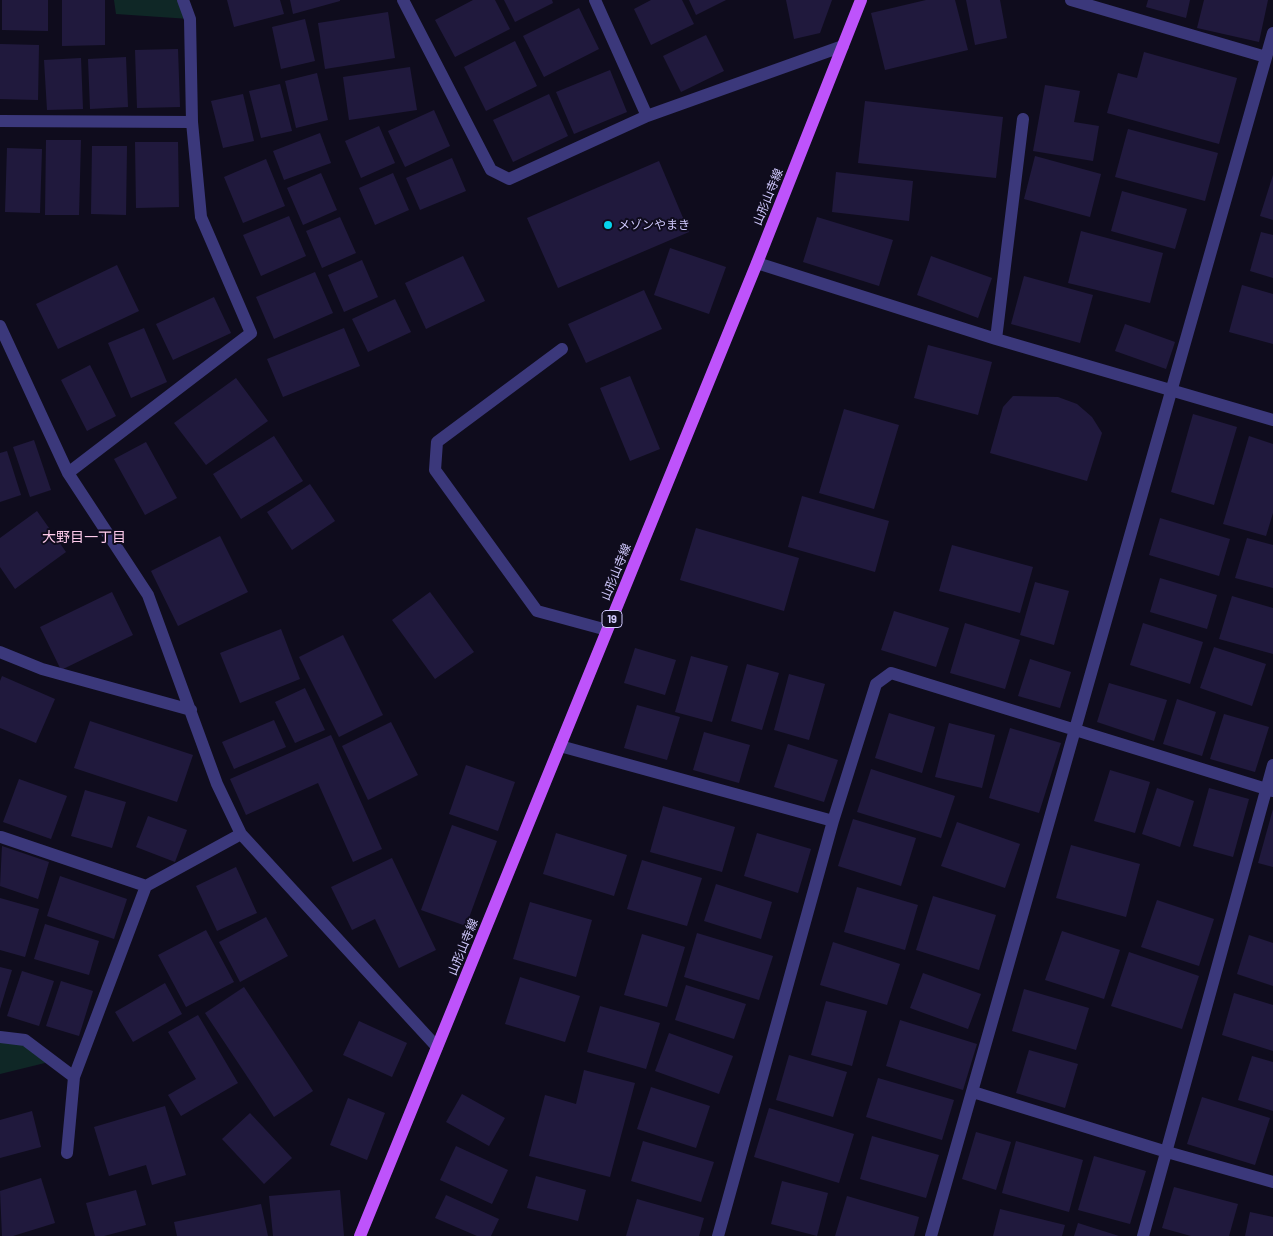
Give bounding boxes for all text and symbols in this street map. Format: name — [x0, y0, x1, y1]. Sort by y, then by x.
street label: 山形山寺線 — [750, 166, 786, 228]
place label: メゾンやまき — [618, 218, 690, 232]
marker: メゾンやまき — [602, 219, 614, 231]
district label: 大野目一丁目 — [42, 529, 126, 545]
street label: 山形山寺線 — [598, 541, 634, 603]
road number: 19 — [602, 610, 622, 628]
street label: 山形山寺線 — [445, 916, 481, 978]

